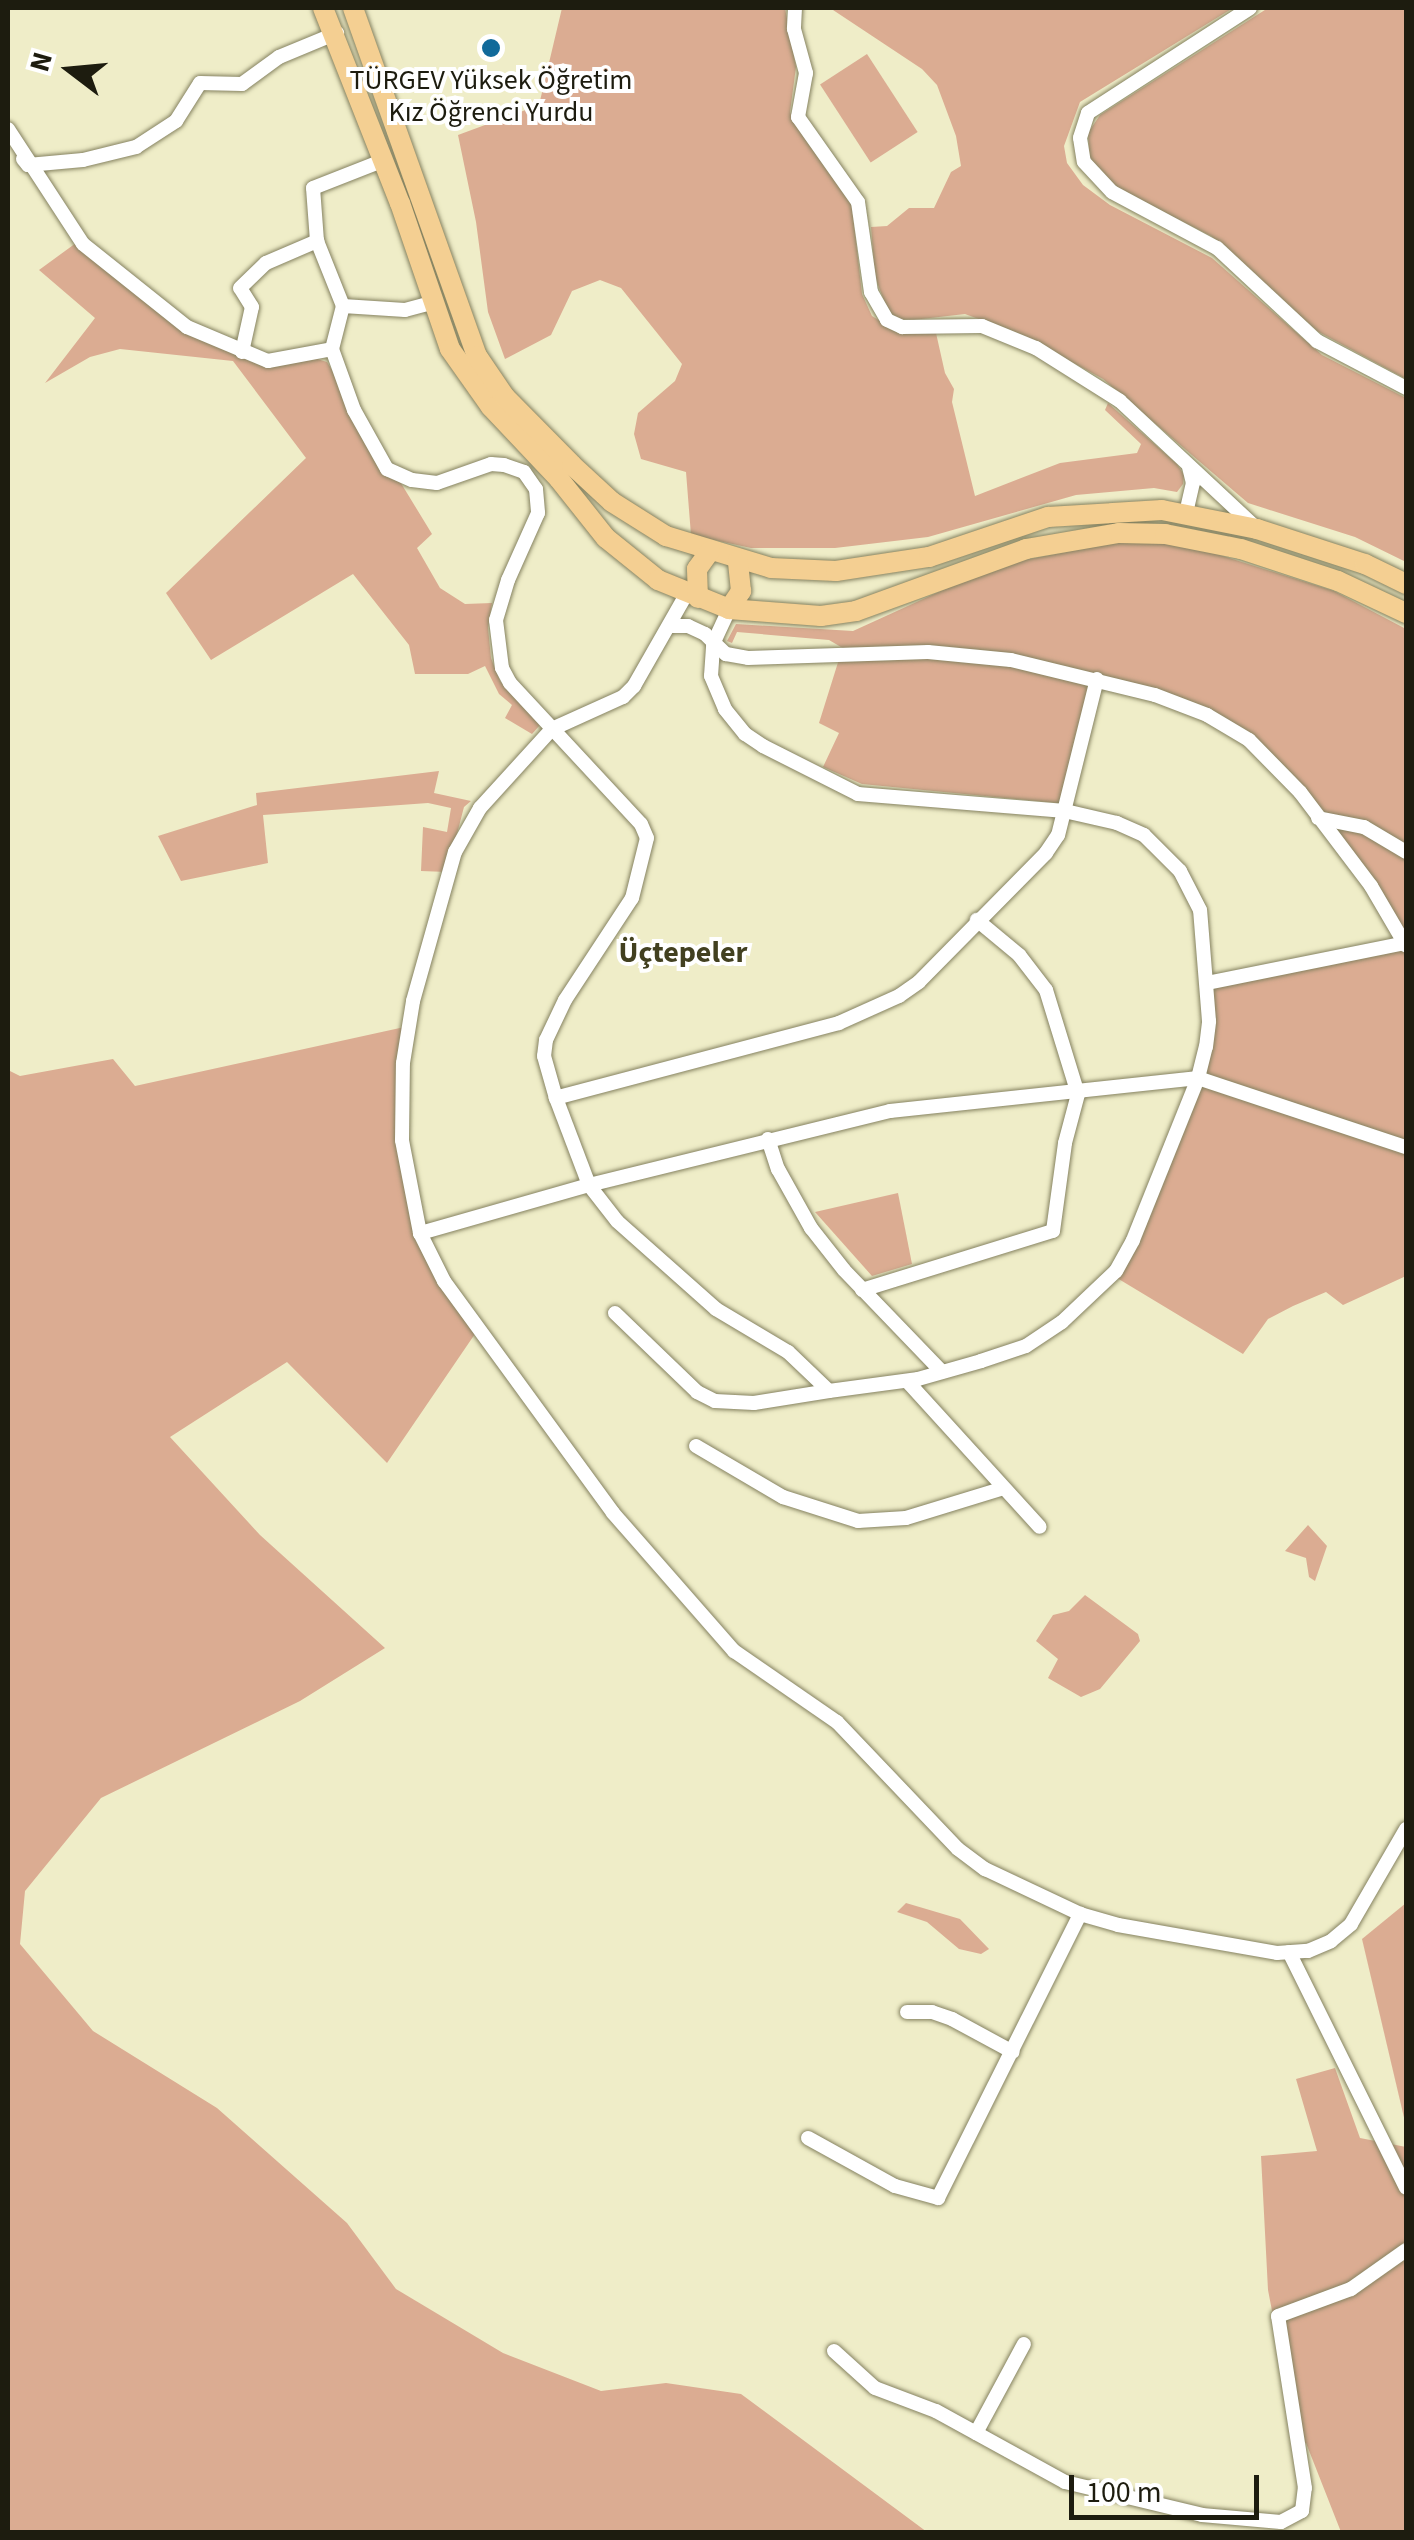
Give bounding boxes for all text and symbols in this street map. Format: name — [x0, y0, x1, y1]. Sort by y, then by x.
north arrow — [20, 20, 120, 120]
marker: TÜRGEV Yüksek Öğretim Kız Öğrenci Yurdu — [480, 37, 502, 59]
text: N — [19, 47, 63, 76]
place label: TÜRGEV Yüksek Öğretim Kız Öğrenci Yurdu — [350, 63, 632, 129]
district label: Üçtepeler — [619, 935, 747, 971]
scale bar — [1074, 2455, 1264, 2517]
text: 100 m — [1086, 2471, 1162, 2514]

